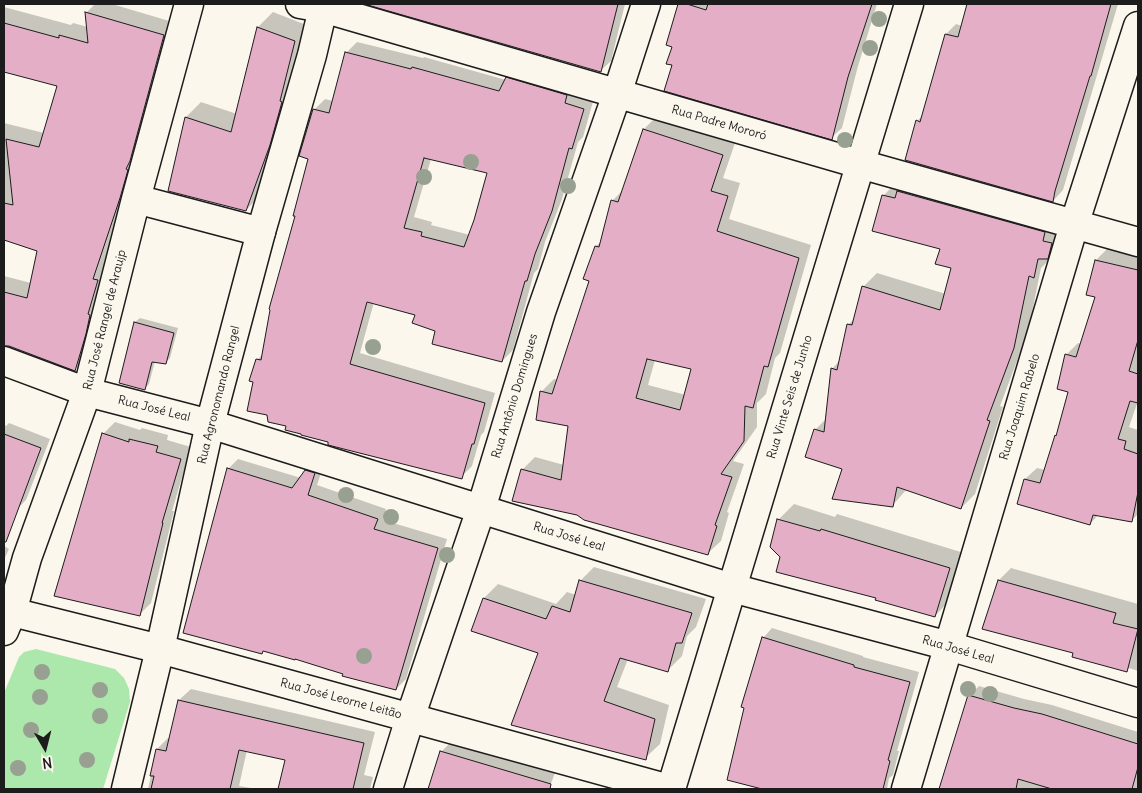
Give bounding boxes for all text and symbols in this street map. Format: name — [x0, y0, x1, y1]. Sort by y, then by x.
street label: Rua Padre Mororó — [670, 103, 768, 143]
street label: Rua José Rangel de Araujp — [81, 248, 129, 392]
street label: Rua Agronomando Rangel — [195, 324, 243, 466]
street label: Rua Antônio Domingues — [489, 332, 541, 460]
street label: Rua Vinte Seis de Junho — [764, 333, 816, 461]
street label: Rua Joaquim Rabelo — [997, 352, 1043, 462]
street label: Rua José Leal — [116, 393, 192, 425]
street label: Rua José Leal — [532, 519, 606, 555]
street label: Rua José Leal — [920, 633, 996, 667]
street label: Rua José Leorne Leitão — [279, 676, 403, 722]
north arrow — [20, 723, 70, 773]
text: N — [41, 753, 53, 772]

